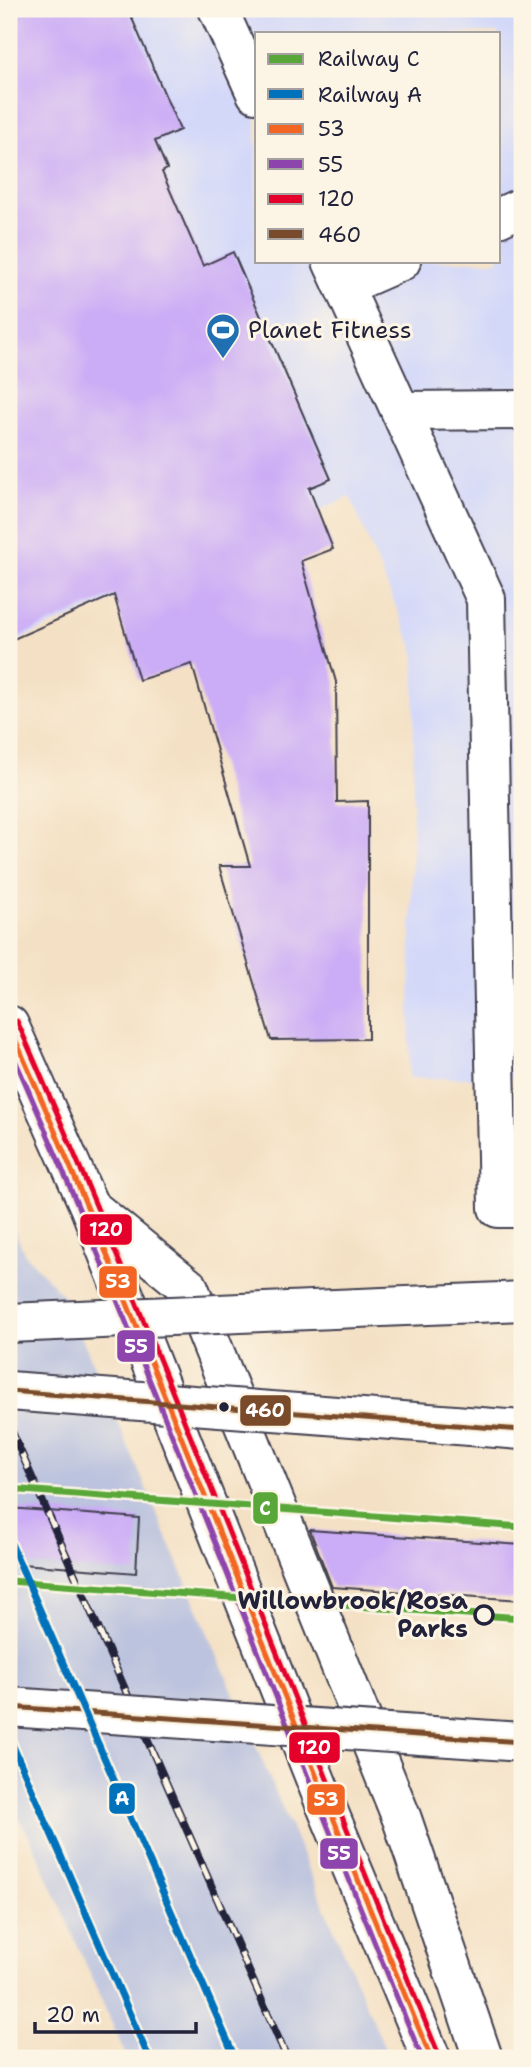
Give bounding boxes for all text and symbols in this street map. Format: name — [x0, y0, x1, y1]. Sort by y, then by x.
legend — [255, 32, 500, 262]
text: Railway C — [318, 45, 420, 73]
text: Railway A — [318, 81, 422, 109]
text: 53 — [318, 115, 345, 143]
text: 55 — [318, 151, 343, 179]
text: 120 — [318, 185, 354, 213]
text: 460 — [318, 221, 361, 249]
sports icon: Planet Fitness — [204, 311, 242, 360]
place label: Planet Fitness — [248, 314, 412, 346]
line badge: 120 — [79, 1213, 133, 1246]
text: 120 — [89, 1217, 123, 1242]
line badge: 53 — [98, 1265, 138, 1299]
text: 53 — [106, 1269, 130, 1294]
line badge: 55 — [116, 1329, 156, 1363]
text: 55 — [124, 1334, 148, 1359]
line badge: 460 — [239, 1394, 292, 1427]
text: 460 — [245, 1398, 285, 1423]
unlabelled marker — [217, 1400, 231, 1414]
line badge: C — [252, 1491, 279, 1525]
text: C — [259, 1496, 271, 1521]
place label: Willowbrook/Rosa Parks — [238, 1585, 469, 1645]
marker: Willowbrook/Rosa Parks — [474, 1605, 494, 1625]
line badge: 120 — [288, 1731, 341, 1764]
text: 120 — [297, 1735, 331, 1760]
line badge: A — [108, 1782, 136, 1815]
line badge: 53 — [306, 1783, 346, 1816]
text: A — [115, 1786, 129, 1811]
text: 53 — [314, 1787, 338, 1812]
line badge: 55 — [319, 1837, 359, 1870]
text: 55 — [327, 1841, 351, 1866]
scale bar — [35, 1990, 196, 2034]
text: 20 m — [46, 2001, 100, 2029]

